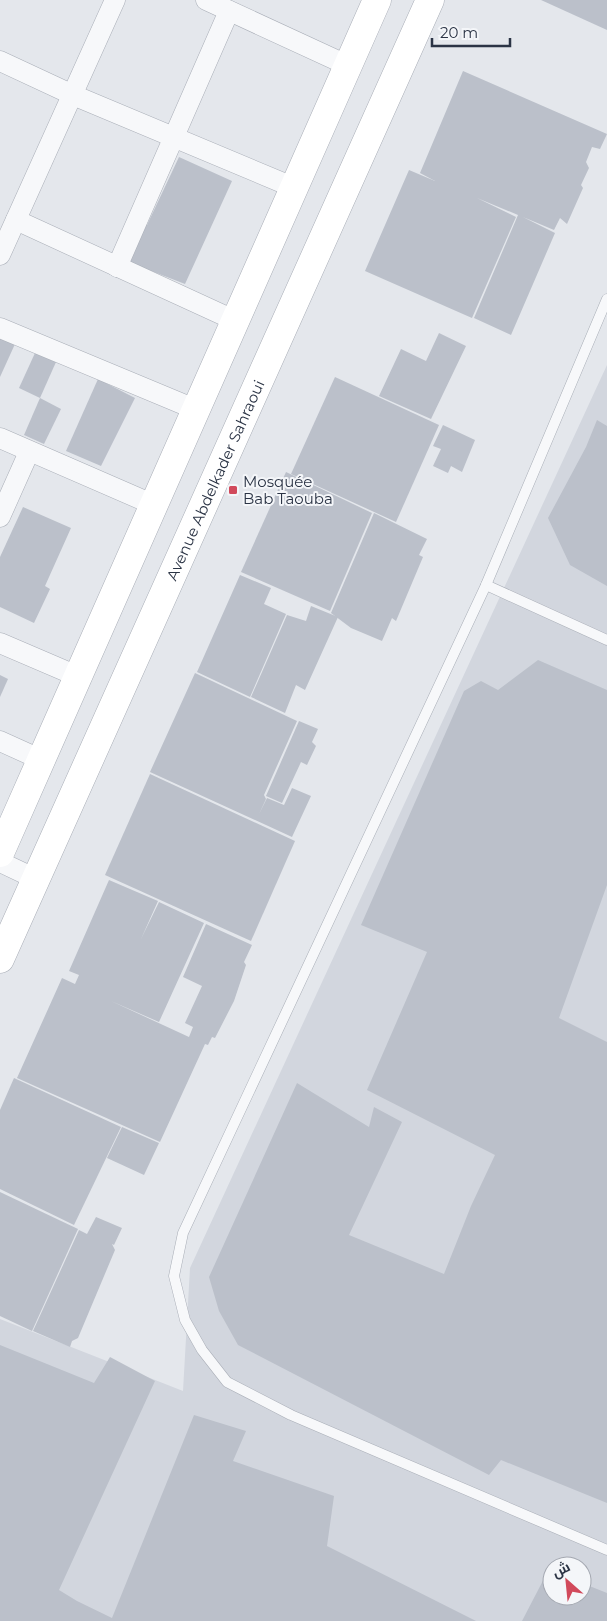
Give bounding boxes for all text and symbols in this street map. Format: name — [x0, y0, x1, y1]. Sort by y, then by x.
scale bar — [432, 15, 510, 47]
text: 20 m — [440, 23, 478, 42]
street label: Avenue Abdelkader Sahraoui — [162, 377, 268, 583]
place label: Mosquée Bab Taouba — [243, 472, 333, 508]
marker: Mosquée Bab Taouba — [227, 484, 239, 496]
north arrow — [542, 1556, 592, 1606]
text: ش — [549, 1557, 573, 1582]

